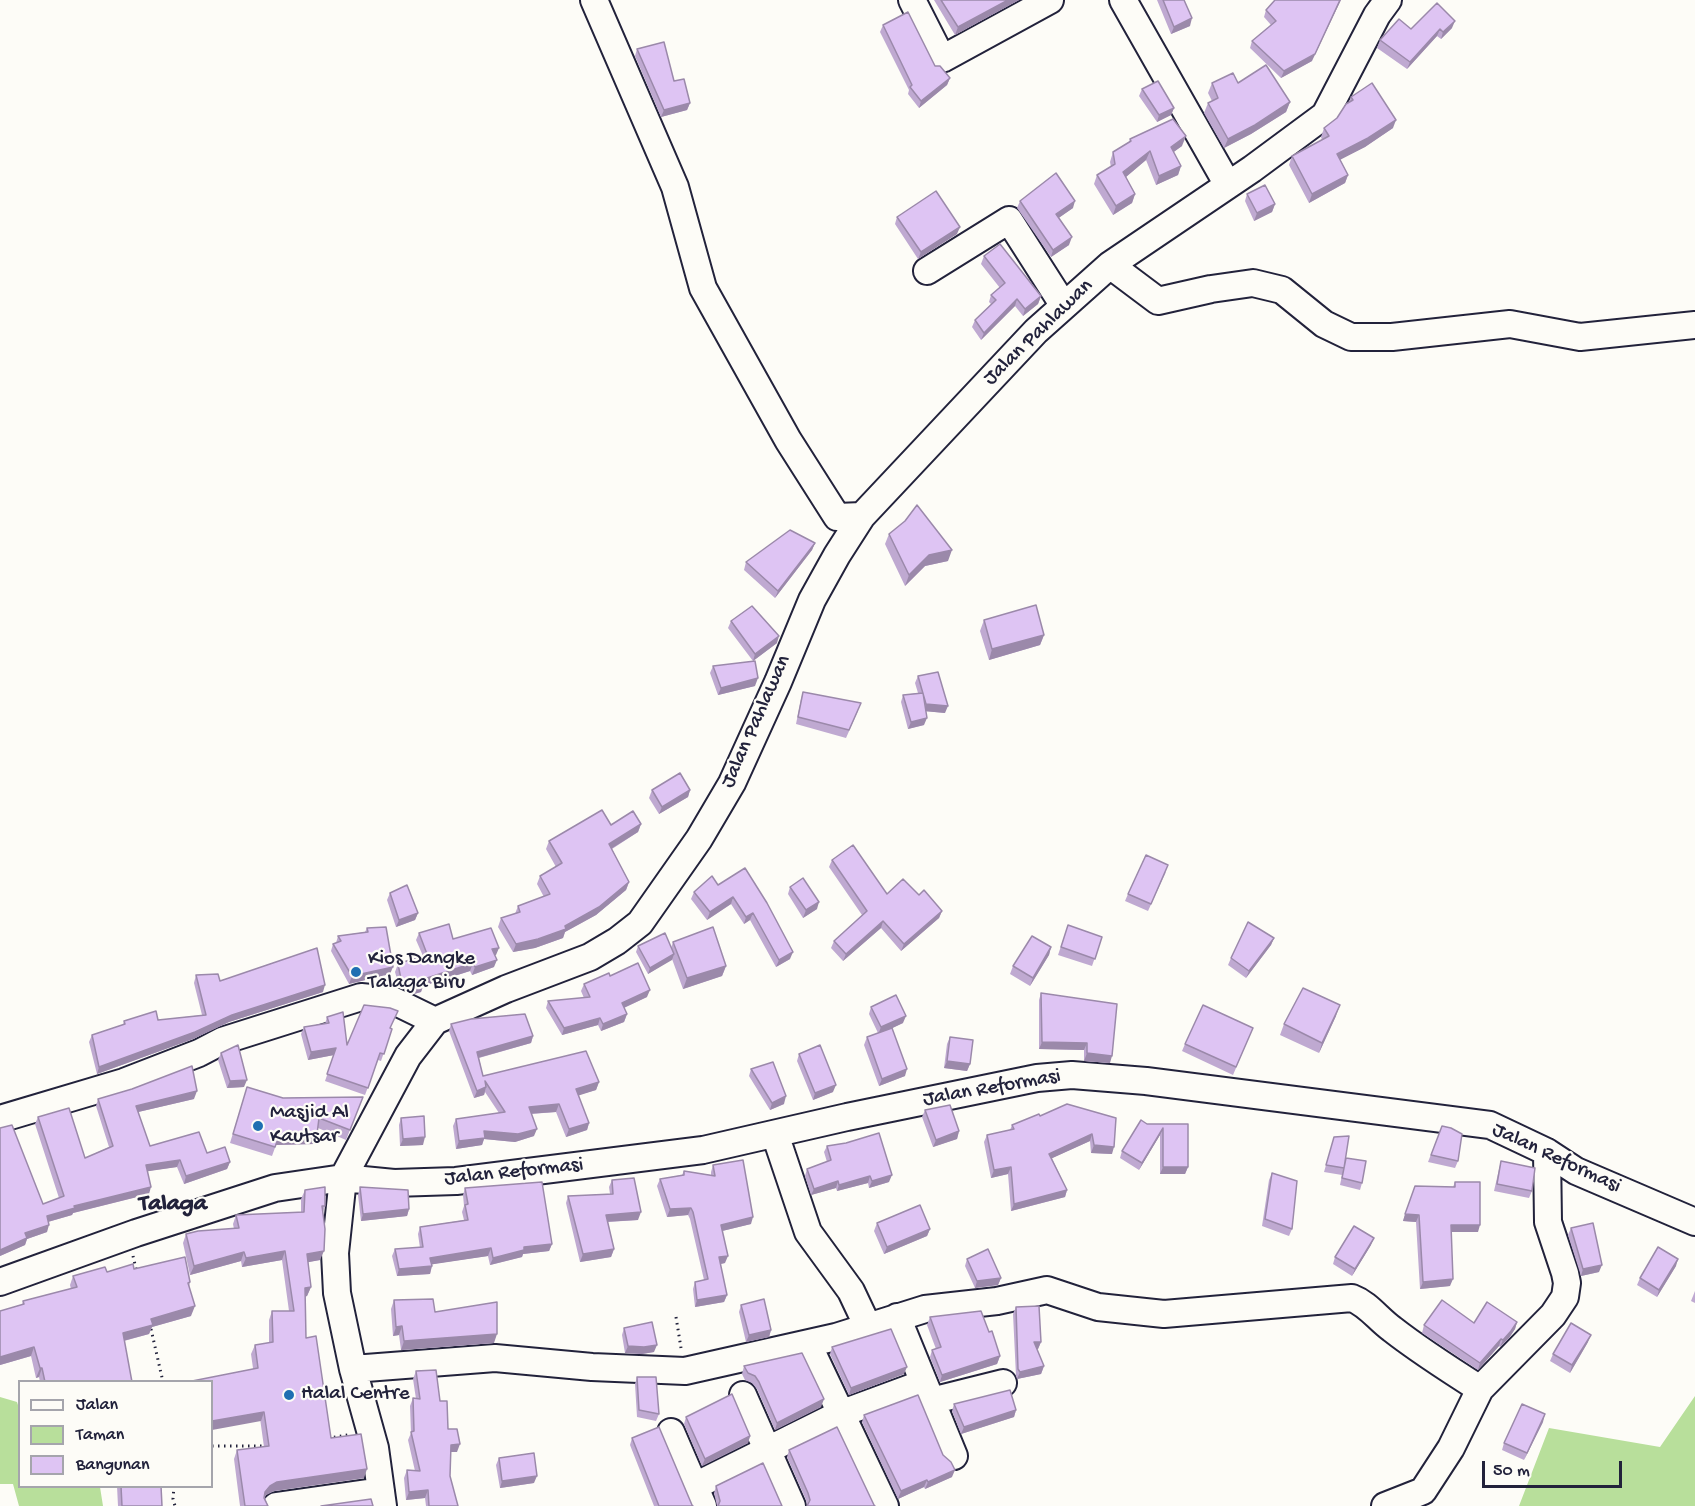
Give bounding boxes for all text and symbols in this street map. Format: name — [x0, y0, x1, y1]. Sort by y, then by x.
street label: Jalan Pahlawan — [979, 274, 1099, 392]
street label: Jalan Pahlawan — [716, 652, 798, 792]
place label: Kios Dangke Talaga Biru — [368, 947, 475, 997]
marker: Kios Dangke Talaga Biru — [349, 965, 363, 979]
street label: Jalan Reformasi — [921, 1064, 1063, 1114]
place label: Masjid Al Kautsar — [270, 1101, 349, 1151]
street label: Jalan Reformasi — [1487, 1118, 1625, 1200]
marker: Masjid Al Kautsar — [251, 1119, 265, 1133]
street label: Jalan Reformasi — [443, 1153, 585, 1193]
district label: Talaga — [139, 1191, 207, 1219]
legend — [18, 1380, 213, 1488]
place label: Halal Centre — [301, 1382, 410, 1408]
marker: Halal Centre — [282, 1388, 296, 1402]
text: Jalan — [76, 1395, 118, 1416]
text: Taman — [76, 1425, 124, 1446]
scale bar — [1485, 1449, 1624, 1487]
text: Bangunan — [76, 1455, 150, 1476]
text: 50 m — [1493, 1461, 1530, 1482]

